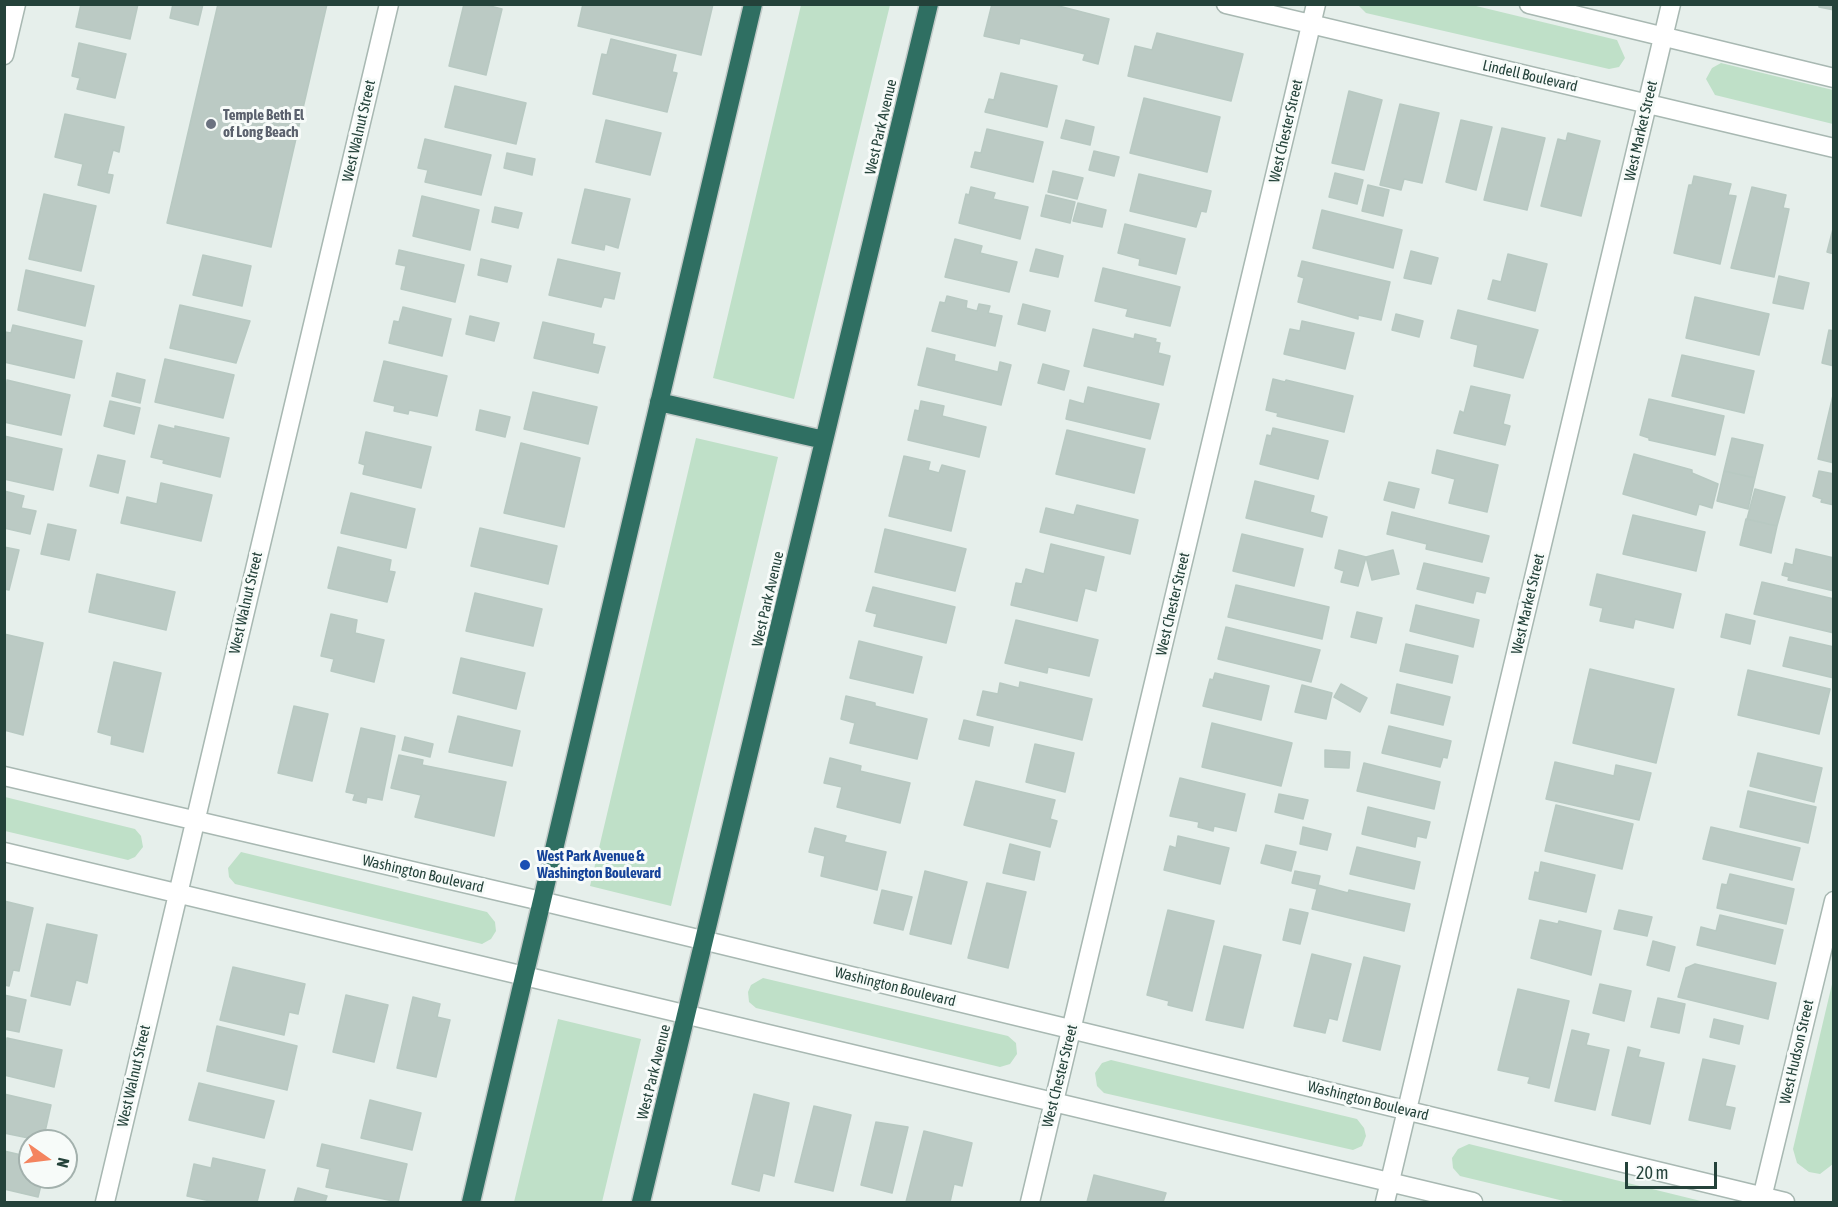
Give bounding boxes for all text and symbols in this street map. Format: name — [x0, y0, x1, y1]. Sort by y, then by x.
street label: Lindell Boulevard — [1481, 56, 1579, 96]
street label: West Park Avenue — [861, 77, 901, 177]
street label: West Walnut Street — [339, 78, 379, 184]
street label: West Chester Street — [1265, 78, 1307, 184]
street label: West Market Street — [1621, 79, 1661, 183]
place label: Temple Beth El of Long Beach — [223, 106, 304, 141]
marker: Temple Beth El of Long Beach — [204, 117, 218, 131]
street label: West Park Avenue — [748, 549, 788, 649]
street label: West Walnut Street — [226, 550, 266, 656]
street label: West Chester Street — [1152, 551, 1194, 657]
street label: West Market Street — [1508, 552, 1548, 656]
place label: West Park Avenue & Washington Boulevard — [537, 847, 661, 882]
street label: Washington Boulevard — [361, 851, 485, 897]
marker: West Park Avenue & Washington Boulevard — [518, 858, 532, 872]
street label: Washington Boulevard — [833, 963, 957, 1011]
street label: West Hudson Street — [1776, 998, 1818, 1106]
street label: West Walnut Street — [114, 1023, 154, 1129]
street label: West Park Avenue — [633, 1023, 675, 1121]
street label: West Chester Street — [1039, 1023, 1081, 1129]
street label: Washington Boulevard — [1306, 1077, 1430, 1125]
north arrow — [18, 1129, 78, 1189]
scale bar — [1628, 1150, 1720, 1188]
text: N — [54, 1156, 73, 1170]
text: 20 m — [1636, 1162, 1668, 1183]

